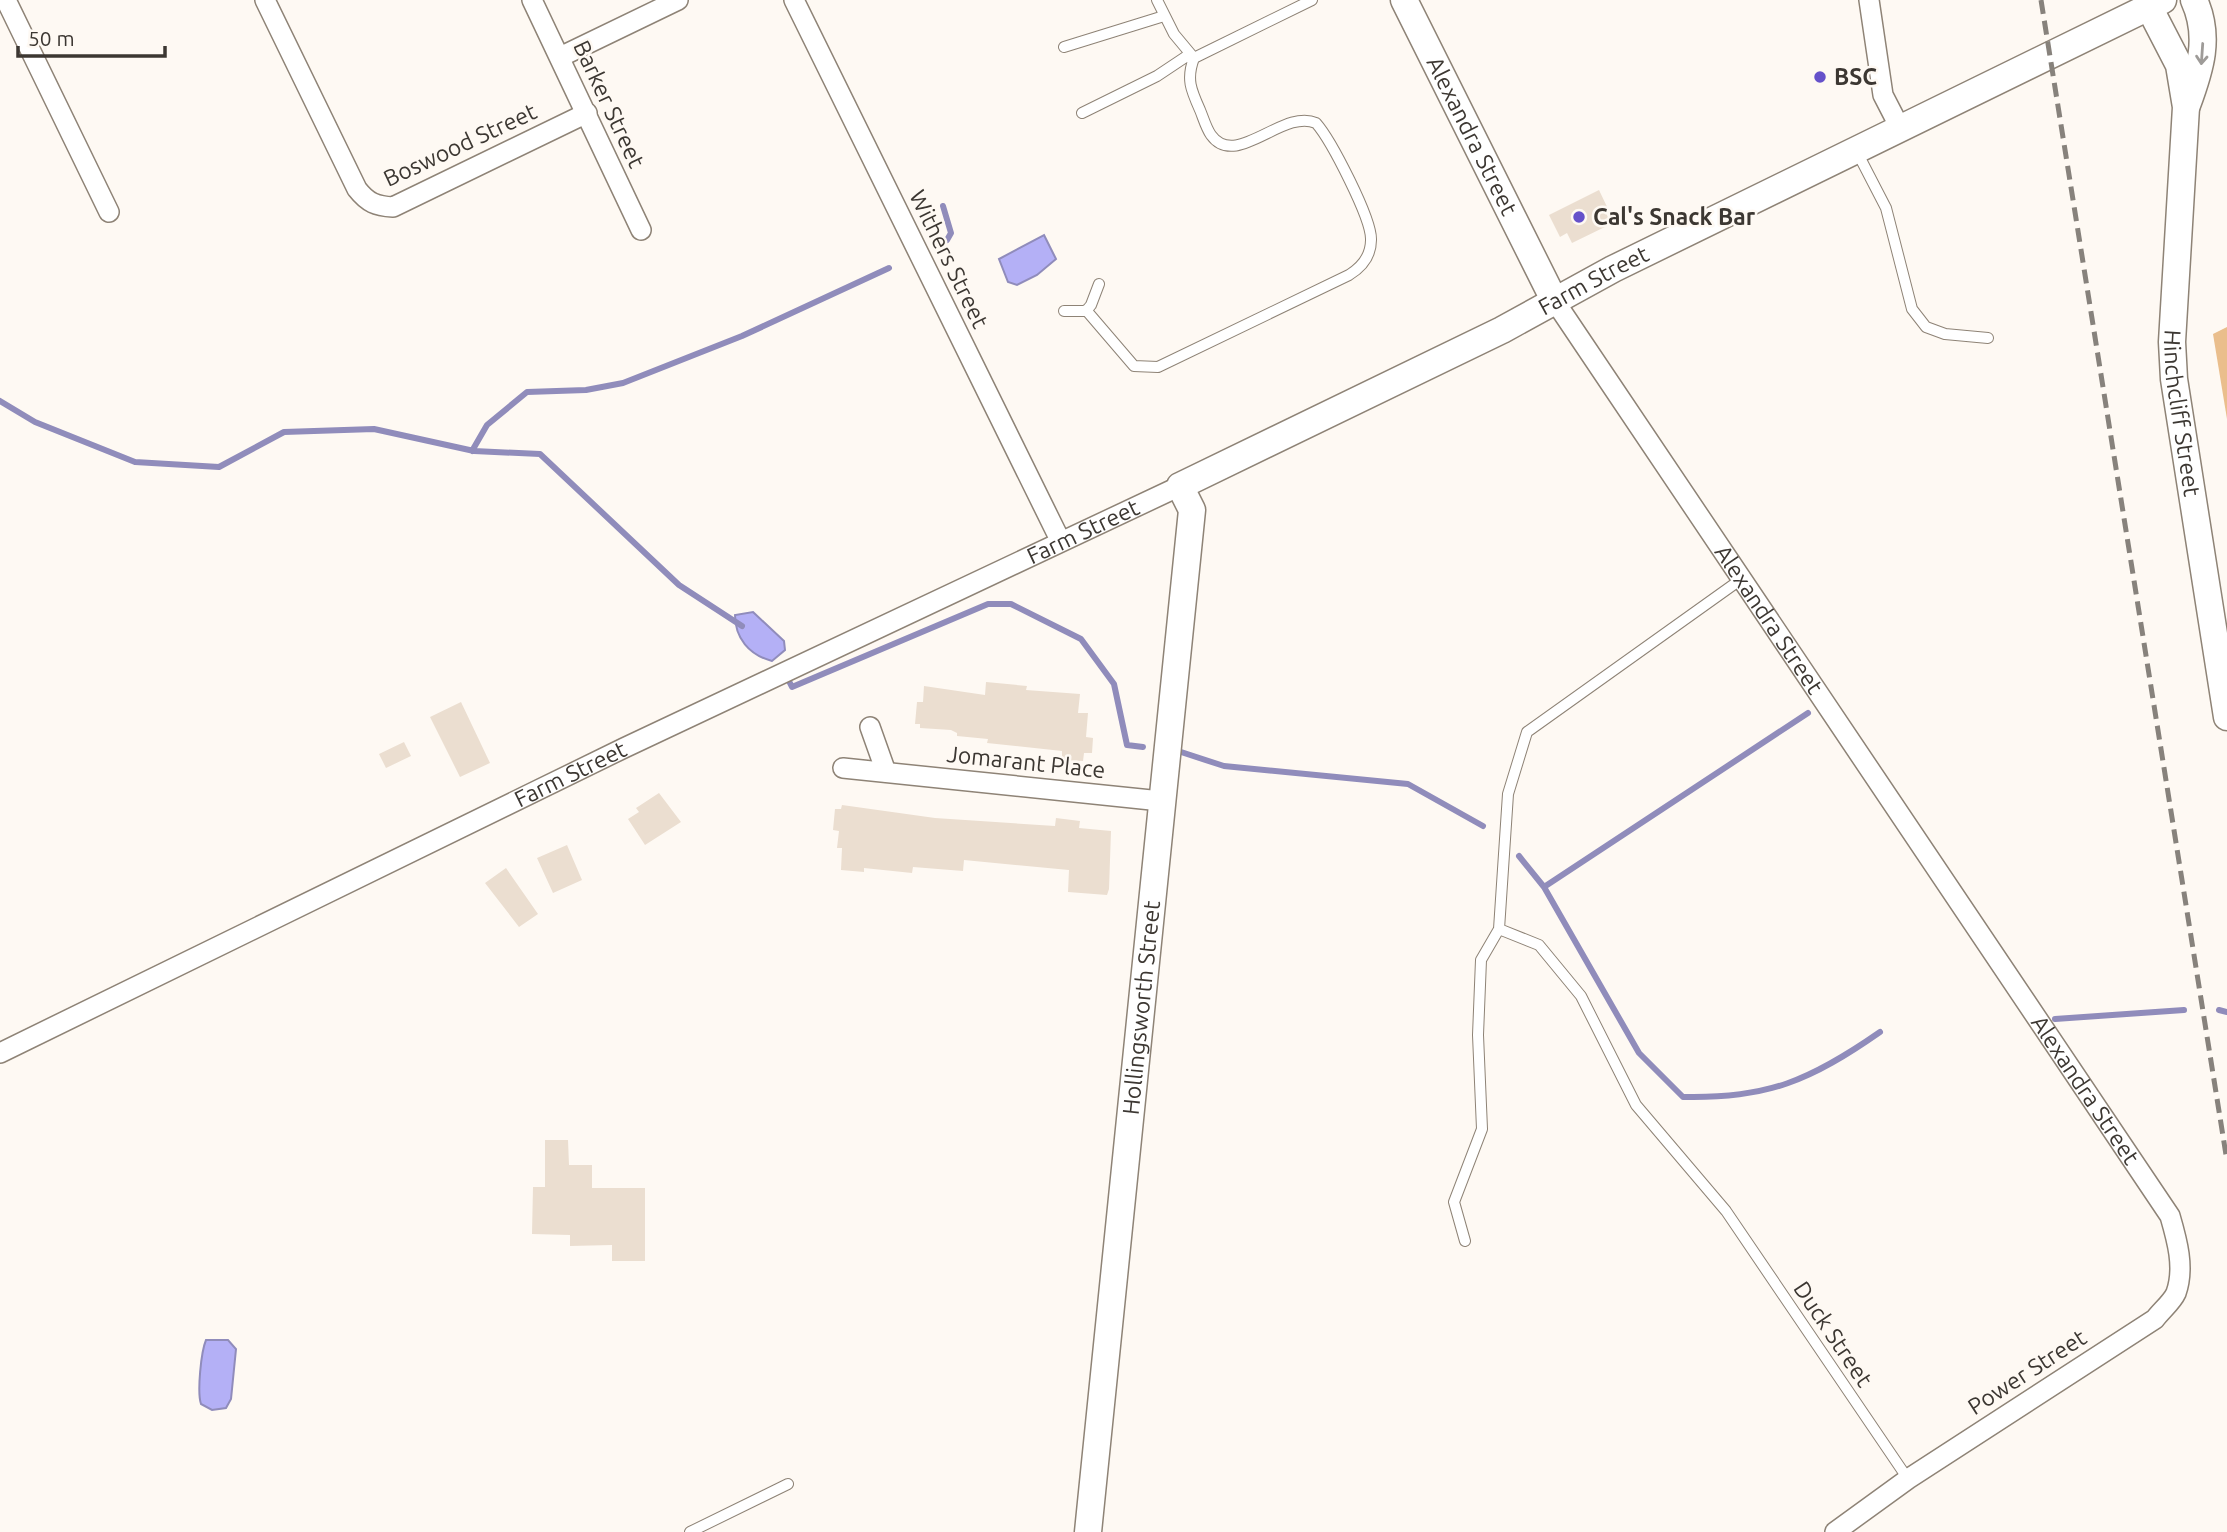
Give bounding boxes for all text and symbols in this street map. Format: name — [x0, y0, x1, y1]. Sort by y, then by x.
scale bar — [18, 14, 164, 58]
text: 50 m — [28, 26, 75, 50]
street label: Barker Street — [569, 36, 650, 171]
one-way arrow — [2195, 42, 2208, 65]
street label: Alexandra Street — [1422, 52, 1522, 219]
place label: BSC — [1834, 64, 1877, 89]
marker: BSC — [1812, 69, 1828, 85]
street label: Boswood Street — [379, 98, 540, 191]
street label: Withers Street — [905, 186, 994, 332]
place label: Cal's Snack Bar — [1593, 204, 1756, 229]
marker: Cal's Snack Bar — [1571, 209, 1587, 225]
street label: Farm Street — [1534, 241, 1652, 320]
street label: Hinchcliff Street — [2160, 329, 2205, 498]
street label: Farm Street — [1023, 494, 1143, 568]
street label: Alexandra Street — [1710, 540, 1828, 698]
street label: Farm Street — [510, 736, 630, 812]
street label: Jomarant Place — [945, 741, 1107, 782]
street label: Hollingsworth Street — [1118, 899, 1164, 1116]
street label: Alexandra Street — [2027, 1011, 2145, 1169]
street label: Duck Street — [1789, 1277, 1878, 1391]
street label: Power Street — [1963, 1324, 2090, 1419]

